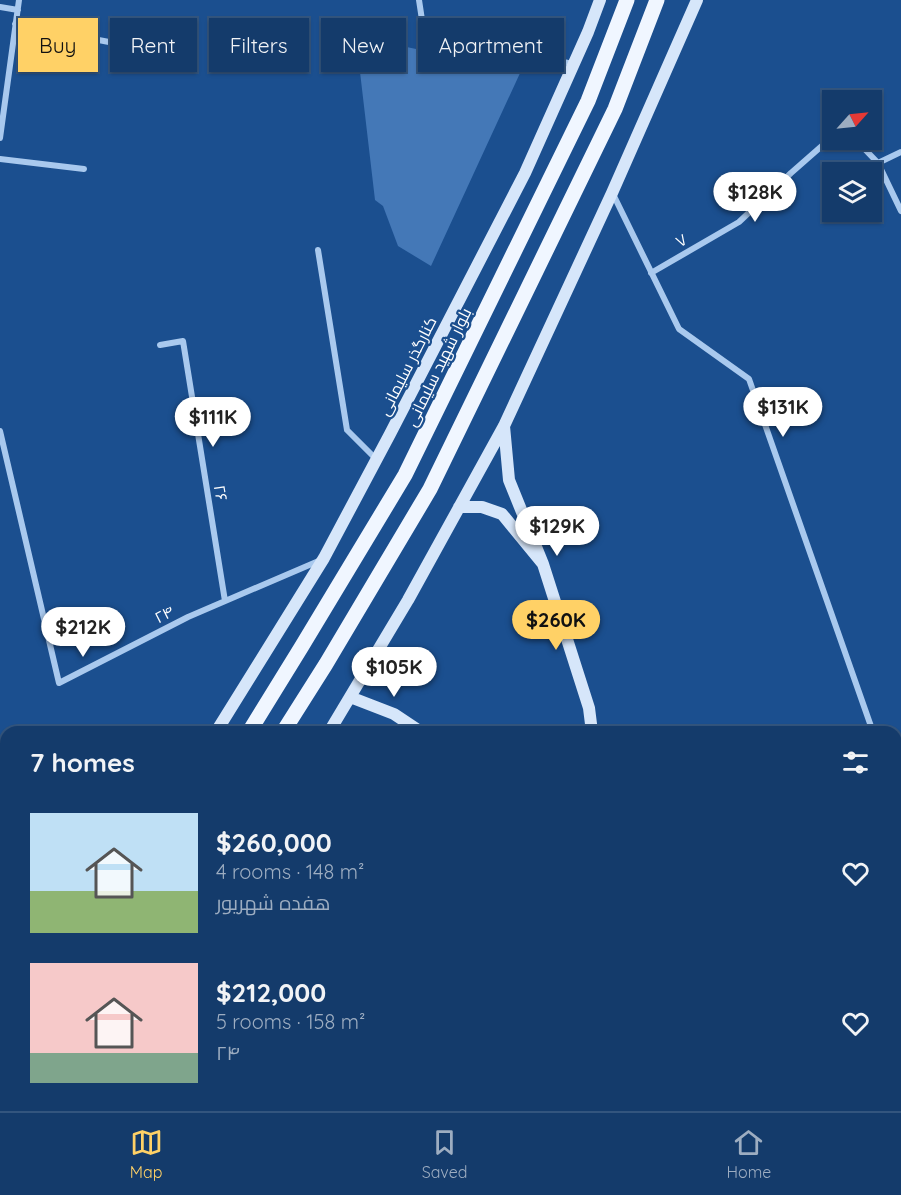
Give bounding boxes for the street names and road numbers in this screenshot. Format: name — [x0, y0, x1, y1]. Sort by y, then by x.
street label: ۷ — [672, 229, 690, 251]
street label: بلوار شهید سلیمانی — [401, 304, 476, 430]
street label: کنارگذر سلیمانی — [373, 313, 441, 419]
street label: ۲۶ — [210, 483, 232, 503]
street label: ۲۴ — [151, 601, 177, 627]

